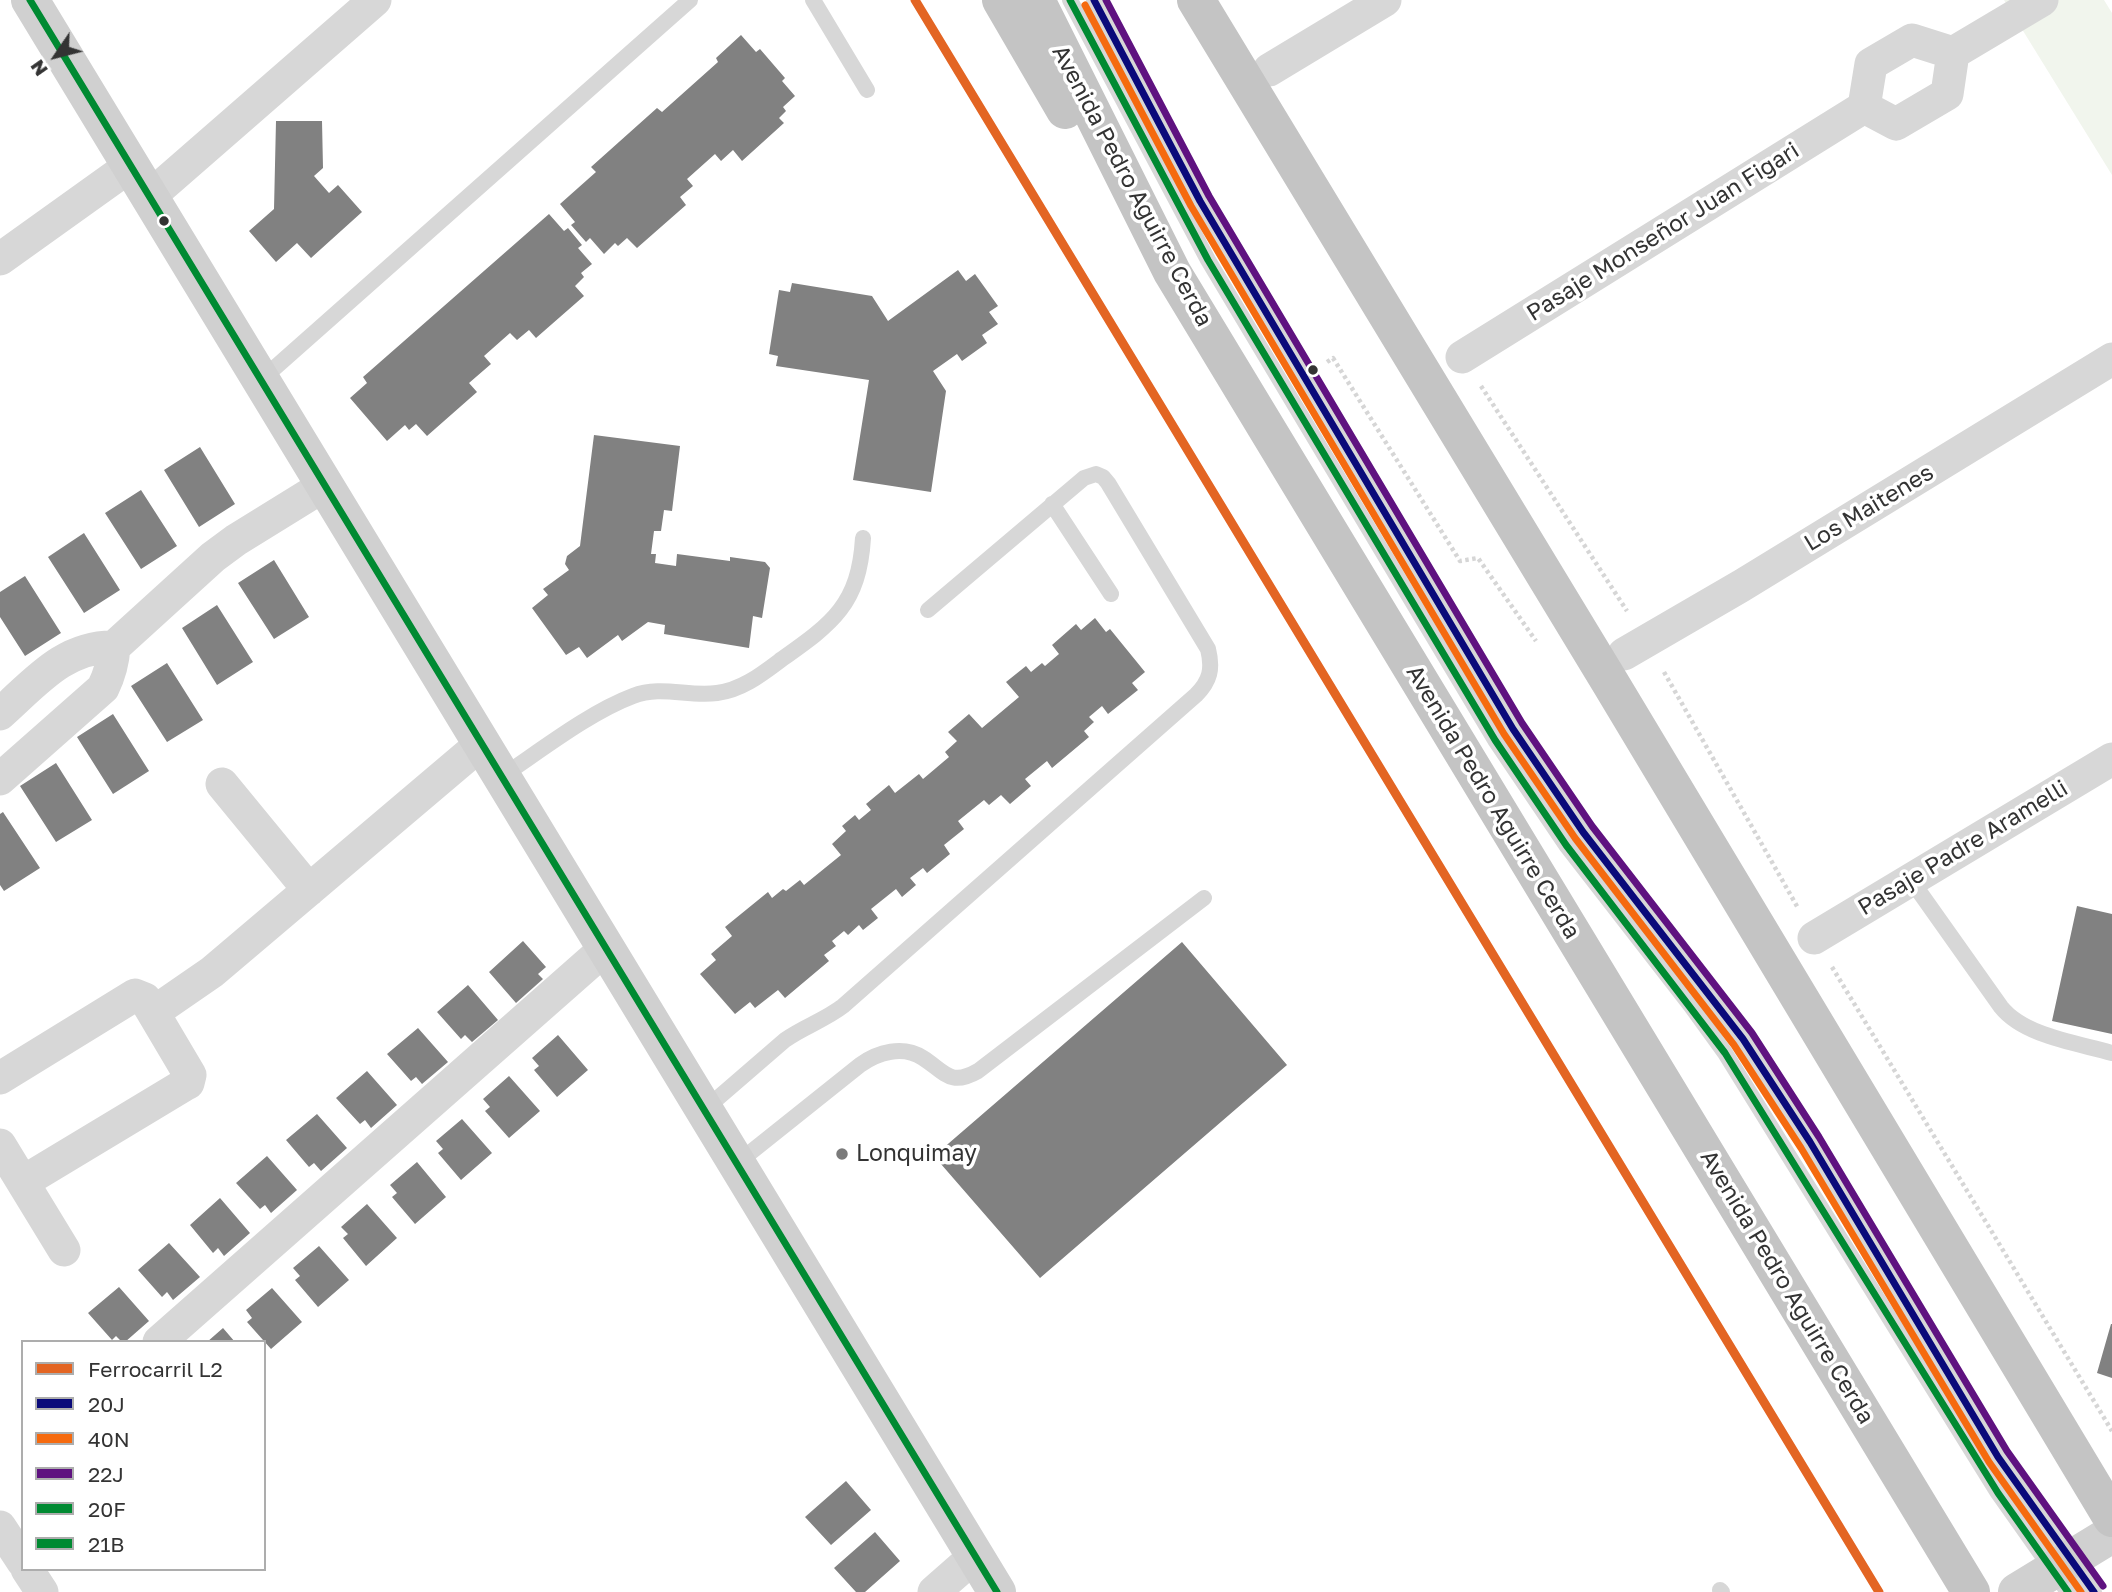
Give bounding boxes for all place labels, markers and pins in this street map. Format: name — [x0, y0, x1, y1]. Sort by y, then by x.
unlabelled marker — [157, 214, 171, 228]
unlabelled marker — [1306, 363, 1320, 377]
place label: Lonquimay — [856, 1140, 977, 1168]
marker: Lonquimay — [834, 1146, 850, 1162]

